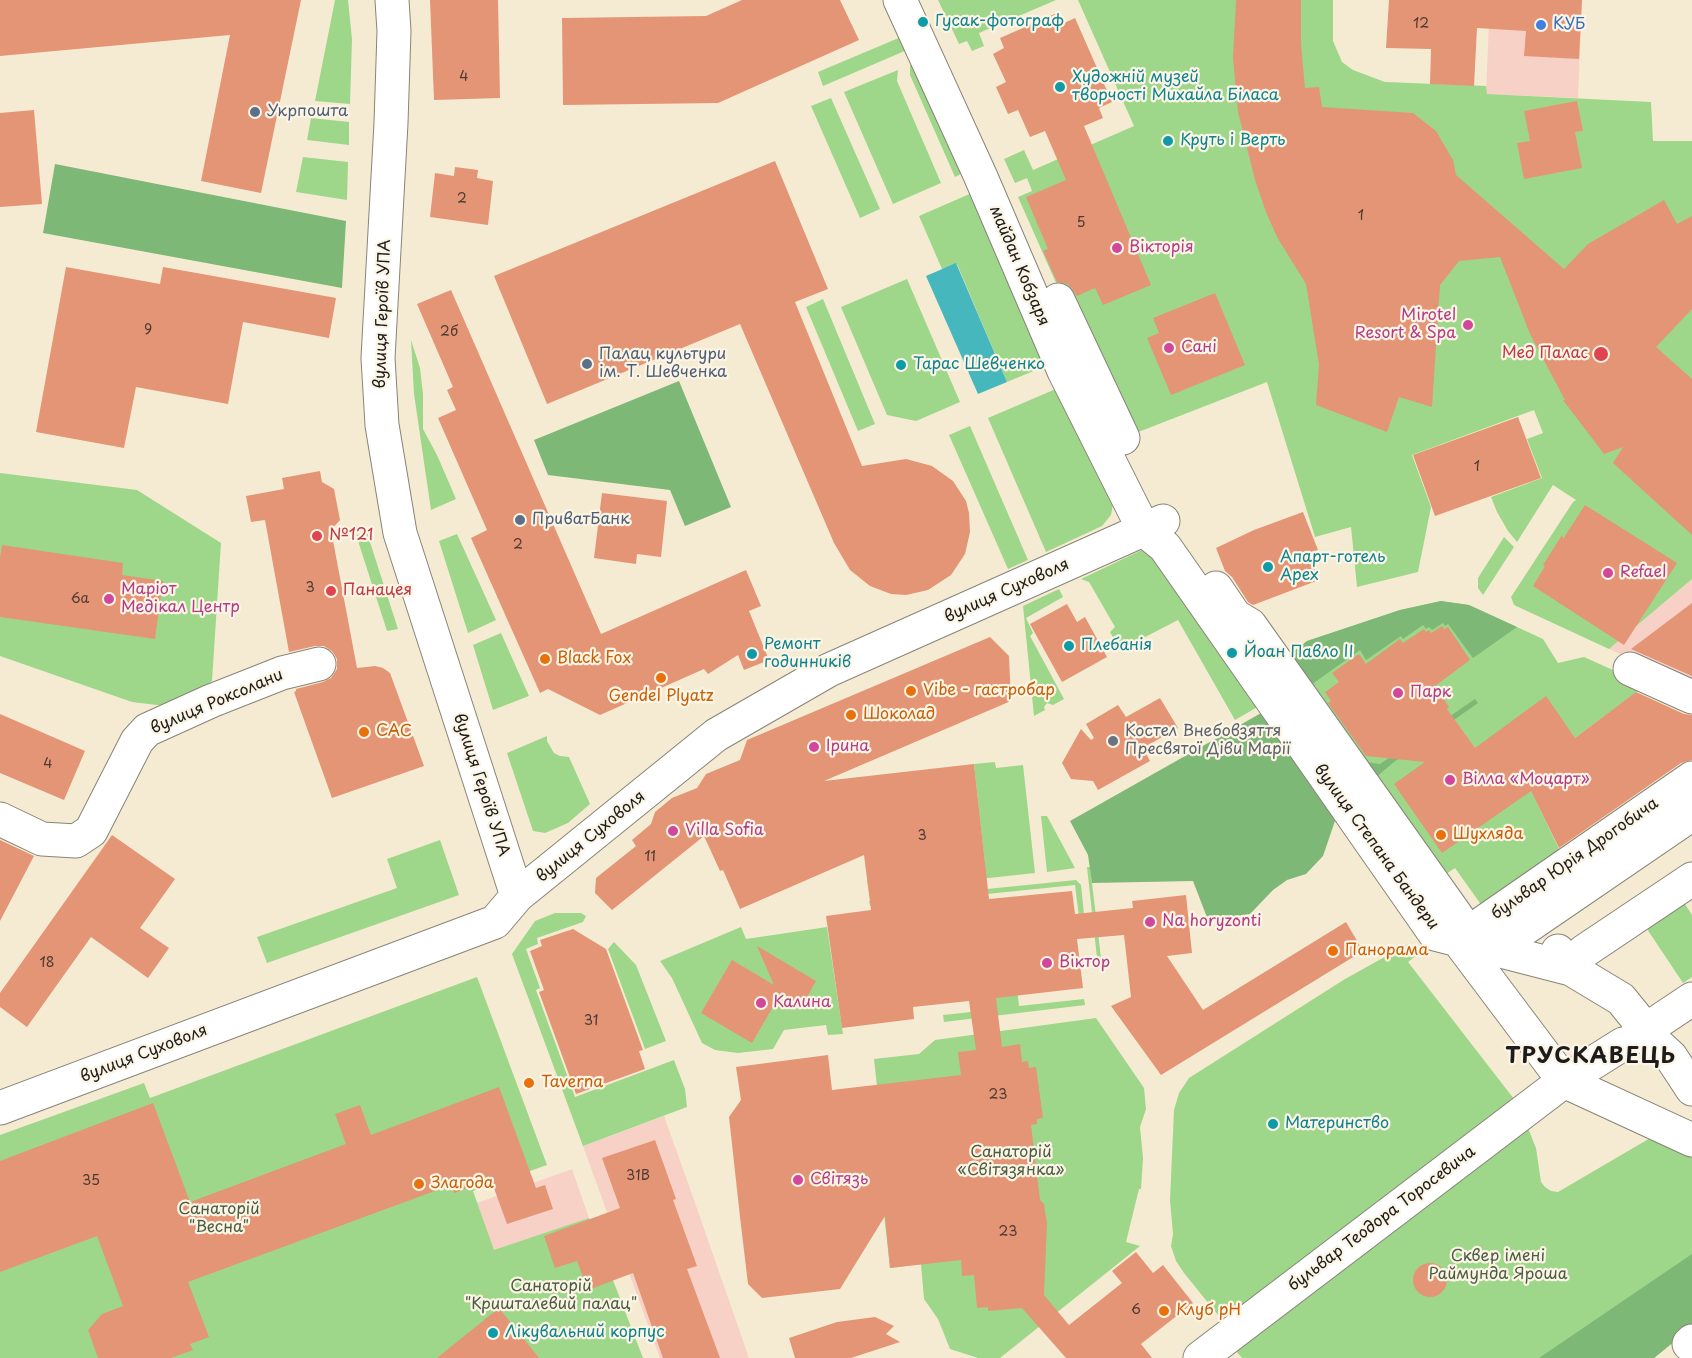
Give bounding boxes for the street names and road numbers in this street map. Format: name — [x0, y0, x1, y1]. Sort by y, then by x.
street label: майдан Кобзаря — [985, 203, 1053, 329]
street label: вулиця Героїв УПА — [371, 239, 395, 389]
street label: вулиця Суховоля — [942, 555, 1072, 627]
street label: вулиця Роксолани — [148, 665, 286, 739]
street label: вулиця Героїв УПА — [449, 711, 513, 859]
street label: вулиця Степана Бандери — [1309, 761, 1443, 933]
street label: вулиця Суховоля — [533, 787, 649, 887]
street label: бульвар Юрія Дрогобича — [1488, 794, 1662, 924]
street label: вулиця Суховоля — [78, 1021, 210, 1087]
street label: бульвар Теодора Торосевича — [1285, 1142, 1479, 1296]

